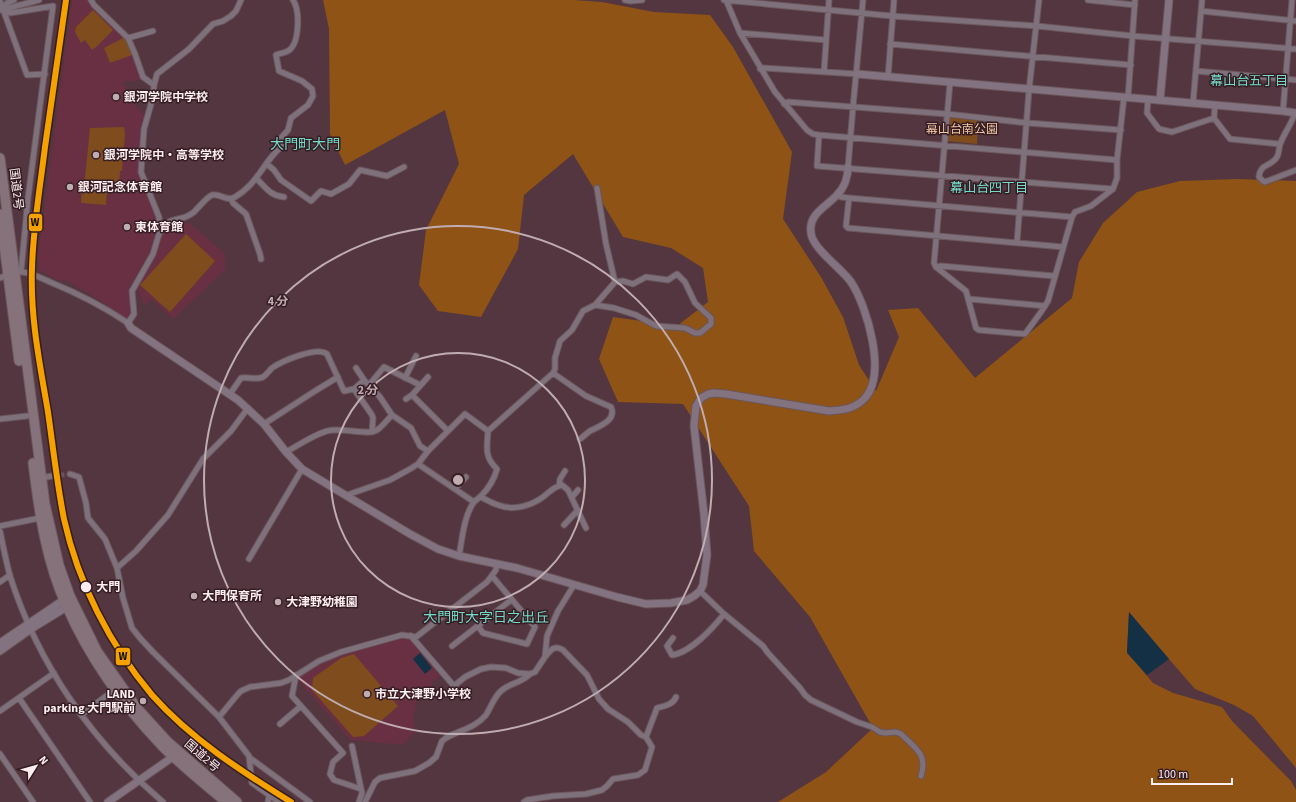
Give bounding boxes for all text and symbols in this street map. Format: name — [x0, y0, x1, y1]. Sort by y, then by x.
district label: 幕山台五丁目 — [1210, 72, 1288, 90]
place label: 銀河学院中学校 — [123, 89, 208, 106]
marker: 銀河学院中学校 — [111, 92, 121, 102]
park label: 幕山台南公園 — [926, 121, 998, 138]
district label: 大門町大門 — [270, 135, 340, 155]
place label: 銀河学院中・高等学校 — [103, 147, 224, 164]
marker: 銀河学院中・高等学校 — [91, 150, 101, 160]
street label: 国道2号 — [5, 167, 27, 211]
place label: 銀河記念体育館 — [77, 179, 162, 196]
district label: 幕山台四丁目 — [950, 179, 1028, 197]
marker: 銀河記念体育館 — [65, 182, 75, 192]
line badge: W — [28, 213, 43, 232]
text: W — [31, 215, 40, 230]
place label: 東体育館 — [135, 219, 183, 236]
marker: 東体育館 — [122, 222, 132, 232]
text: 4 分 — [268, 293, 288, 310]
text: 2 分 — [358, 382, 378, 399]
centre of rings — [451, 473, 465, 487]
place label: 大門 — [96, 579, 120, 596]
marker: 大門 — [79, 580, 93, 594]
place label: 大門保育所 — [202, 588, 262, 605]
marker: 大門保育所 — [189, 591, 199, 601]
place label: 大津野幼稚園 — [286, 594, 358, 611]
marker: 大津野幼稚園 — [273, 597, 283, 607]
district label: 大門町大字日之出丘 — [423, 608, 549, 628]
line badge: W — [115, 647, 131, 666]
text: W — [119, 649, 128, 664]
place label: LAND parking 大門駅前 — [44, 686, 135, 717]
place label: 市立大津野小学校 — [375, 686, 471, 703]
marker: 市立大津野小学校 — [362, 689, 372, 699]
marker: LAND parking 大門駅前 — [138, 696, 148, 706]
street label: 国道2号 — [181, 736, 223, 776]
north arrow — [16, 746, 56, 786]
text: N — [35, 753, 52, 768]
scale bar — [1152, 760, 1232, 786]
text: 100 m — [1158, 766, 1188, 783]

